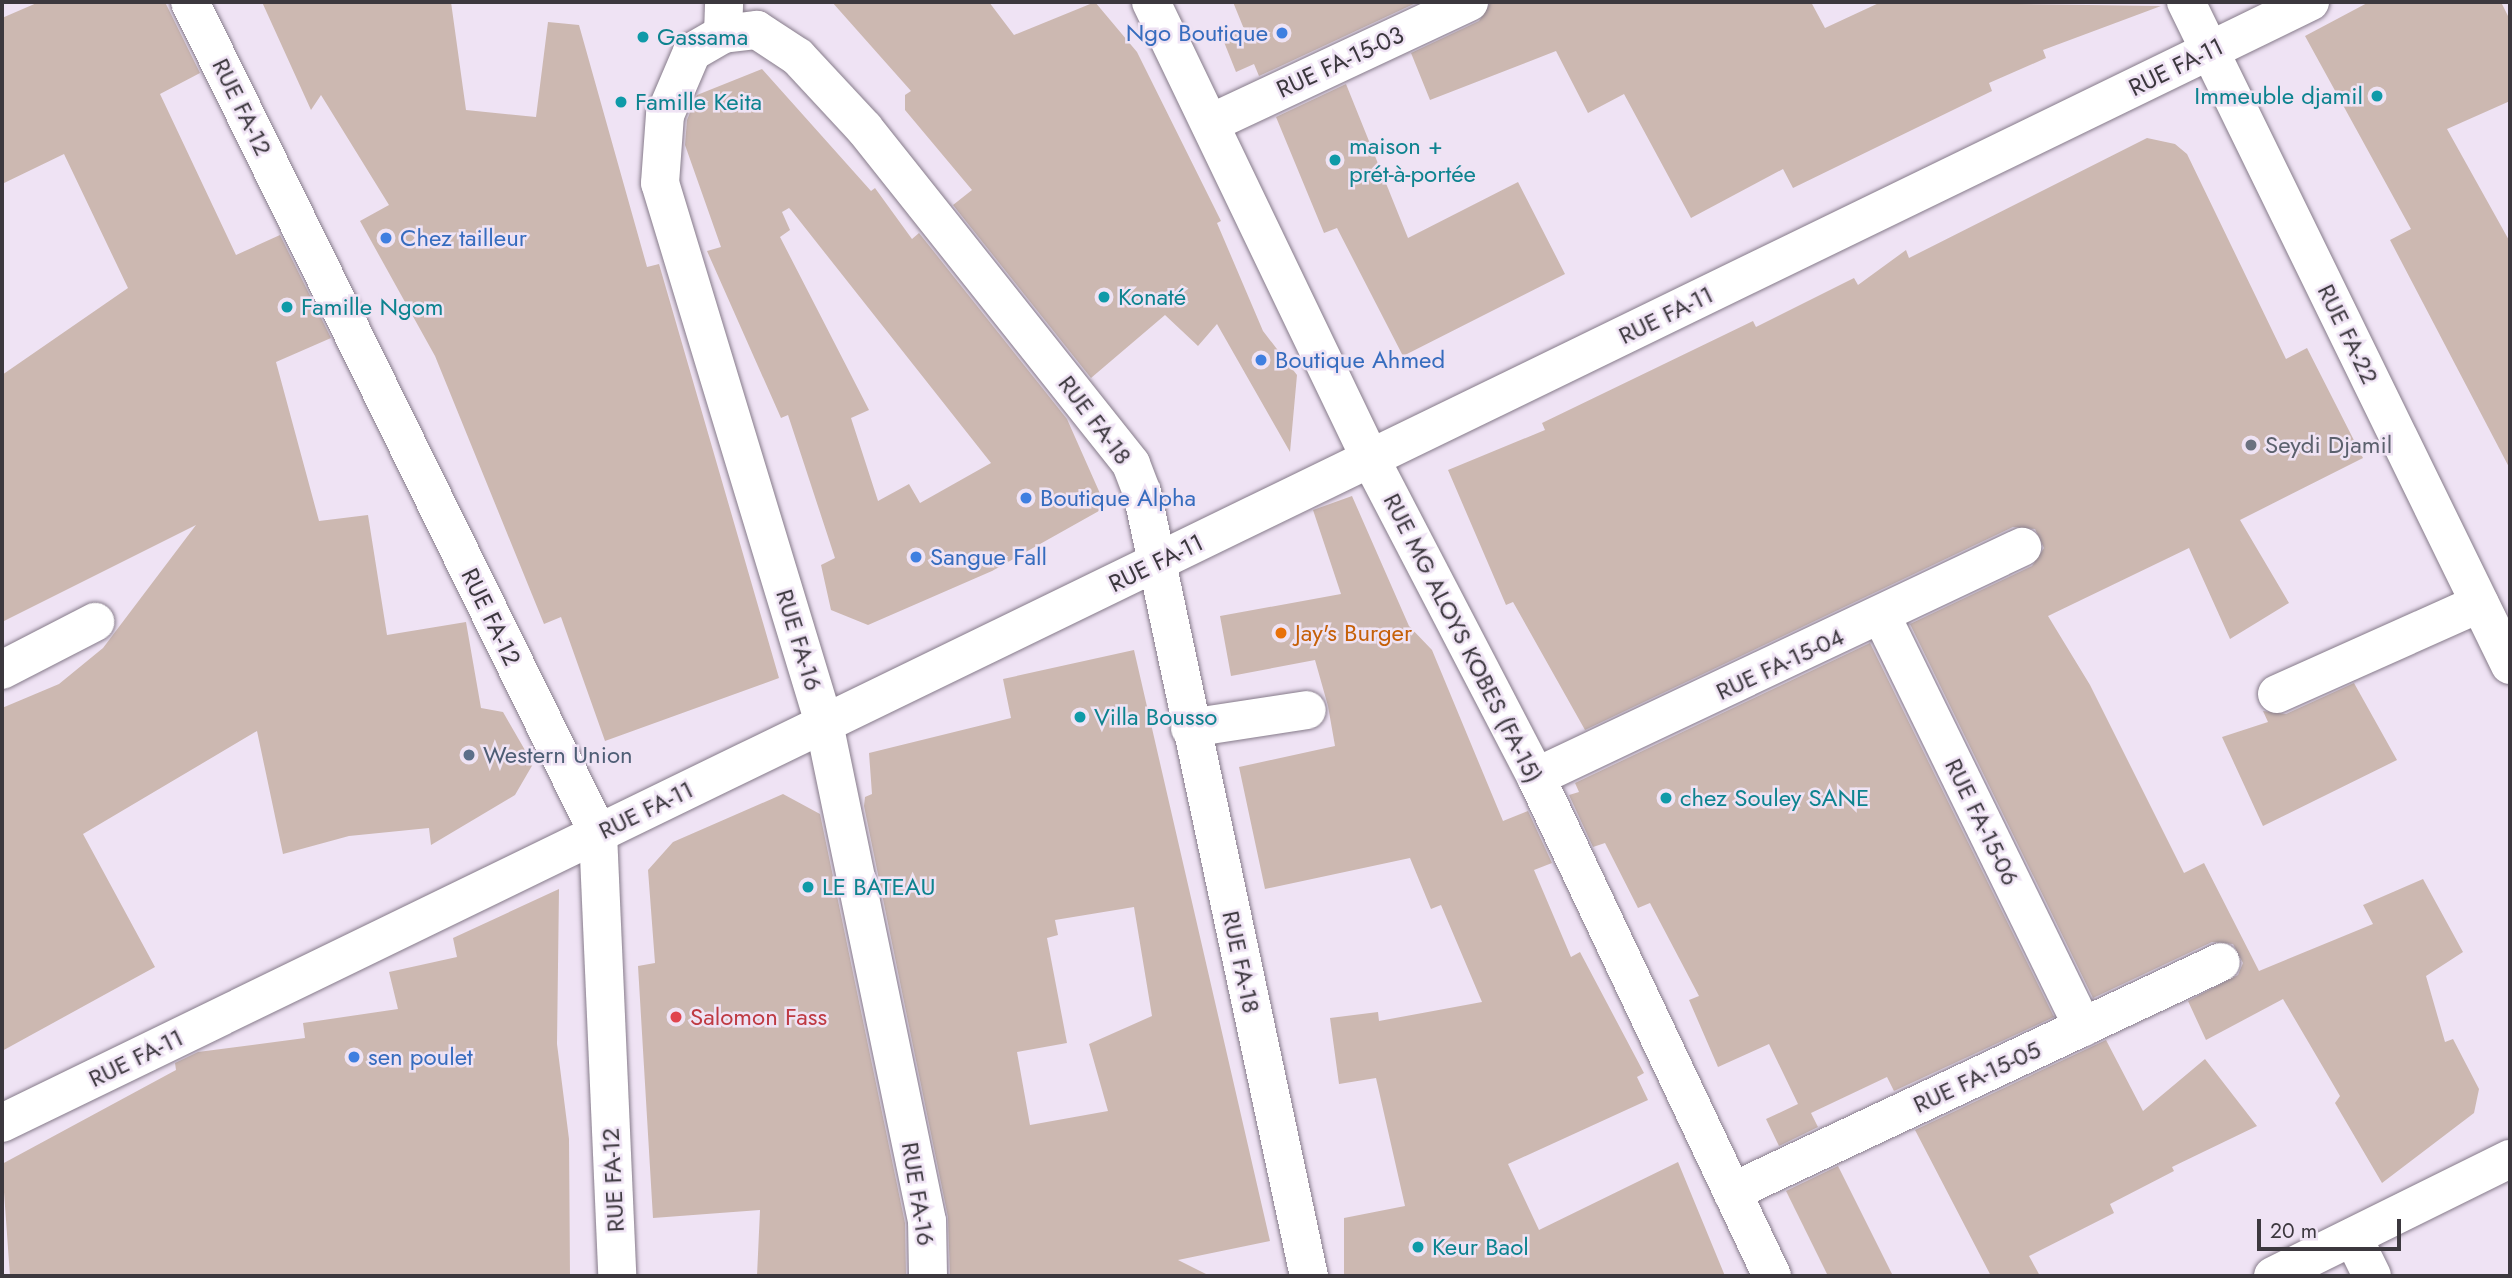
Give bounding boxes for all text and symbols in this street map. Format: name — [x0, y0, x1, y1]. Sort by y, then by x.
place label: Ngo Boutique — [1126, 19, 1268, 47]
street label: RUE FA-15-03 — [1272, 20, 1408, 104]
place label: Gassama — [657, 23, 748, 51]
marker: Ngo Boutique — [1274, 25, 1290, 41]
marker: Gassama — [635, 29, 651, 45]
street label: RUE FA-11 — [2124, 32, 2228, 102]
street label: RUE FA-12 — [206, 54, 278, 160]
place label: Immeuble djamil — [2194, 82, 2363, 110]
place label: Famille Keita — [635, 88, 762, 116]
marker: Immeuble djamil — [2369, 88, 2385, 104]
marker: Famille Keita — [613, 94, 629, 110]
place label: maison + prét-à-portée — [1349, 132, 1476, 188]
marker: maison + prét-à-portée — [1327, 152, 1343, 168]
place label: Chez tailleur — [400, 224, 527, 252]
marker: Chez tailleur — [378, 230, 394, 246]
street label: RUE FA-22 — [2312, 279, 2384, 389]
street label: RUE FA-11 — [1614, 280, 1718, 350]
place label: Konaté — [1118, 283, 1186, 311]
marker: Konaté — [1096, 289, 1112, 305]
place label: Famille Ngom — [301, 293, 443, 321]
marker: Famille Ngom — [279, 299, 295, 315]
place label: Boutique Ahmed — [1275, 346, 1445, 374]
marker: Boutique Ahmed — [1253, 352, 1269, 368]
street label: RUE FA-18 — [1052, 370, 1138, 470]
place label: Seydi Djamil — [2265, 431, 2392, 459]
marker: Seydi Djamil — [2243, 437, 2259, 453]
place label: Boutique Alpha — [1040, 484, 1196, 512]
street label: RUE MG ALOYS KOBES (FA-15) — [1377, 489, 1549, 787]
marker: Boutique Alpha — [1018, 490, 1034, 506]
street label: RUE FA-11 — [1104, 528, 1208, 598]
place label: Sangue Fall — [930, 543, 1047, 571]
marker: Sangue Fall — [908, 549, 924, 565]
street label: RUE FA-12 — [455, 564, 527, 670]
street label: RUE FA-16 — [770, 586, 828, 694]
place label: Jay's Burger — [1295, 619, 1412, 647]
street label: RUE FA-15-04 — [1711, 622, 1849, 706]
marker: Jay's Burger — [1273, 625, 1289, 641]
place label: Villa Bousso — [1094, 703, 1217, 731]
marker: Villa Bousso — [1072, 709, 1088, 725]
place label: Western Union — [483, 741, 633, 769]
marker: Western Union — [461, 747, 477, 763]
street label: RUE FA-15-06 — [1939, 754, 2025, 890]
street label: RUE FA-11 — [594, 775, 698, 845]
place label: chez Souley SANE — [1680, 784, 1869, 812]
marker: chez Souley SANE — [1658, 790, 1674, 806]
place label: LE BATEAU — [822, 873, 936, 901]
marker: LE BATEAU — [800, 879, 816, 895]
street label: RUE FA-18 — [1216, 908, 1266, 1016]
place label: Salomon Fass — [690, 1003, 827, 1031]
marker: Salomon Fass — [668, 1009, 684, 1025]
street label: RUE FA-11 — [84, 1023, 188, 1093]
street label: RUE FA-15-05 — [1909, 1035, 2045, 1119]
place label: sen poulet — [368, 1043, 473, 1071]
marker: sen poulet — [346, 1049, 362, 1065]
street label: RUE FA-12 — [596, 1127, 630, 1233]
street label: RUE FA-16 — [896, 1140, 940, 1248]
scale bar — [2260, 1204, 2404, 1248]
text: 20 m — [2270, 1216, 2317, 1246]
place label: Keur Baol — [1432, 1233, 1529, 1261]
marker: Keur Baol — [1410, 1239, 1426, 1255]

